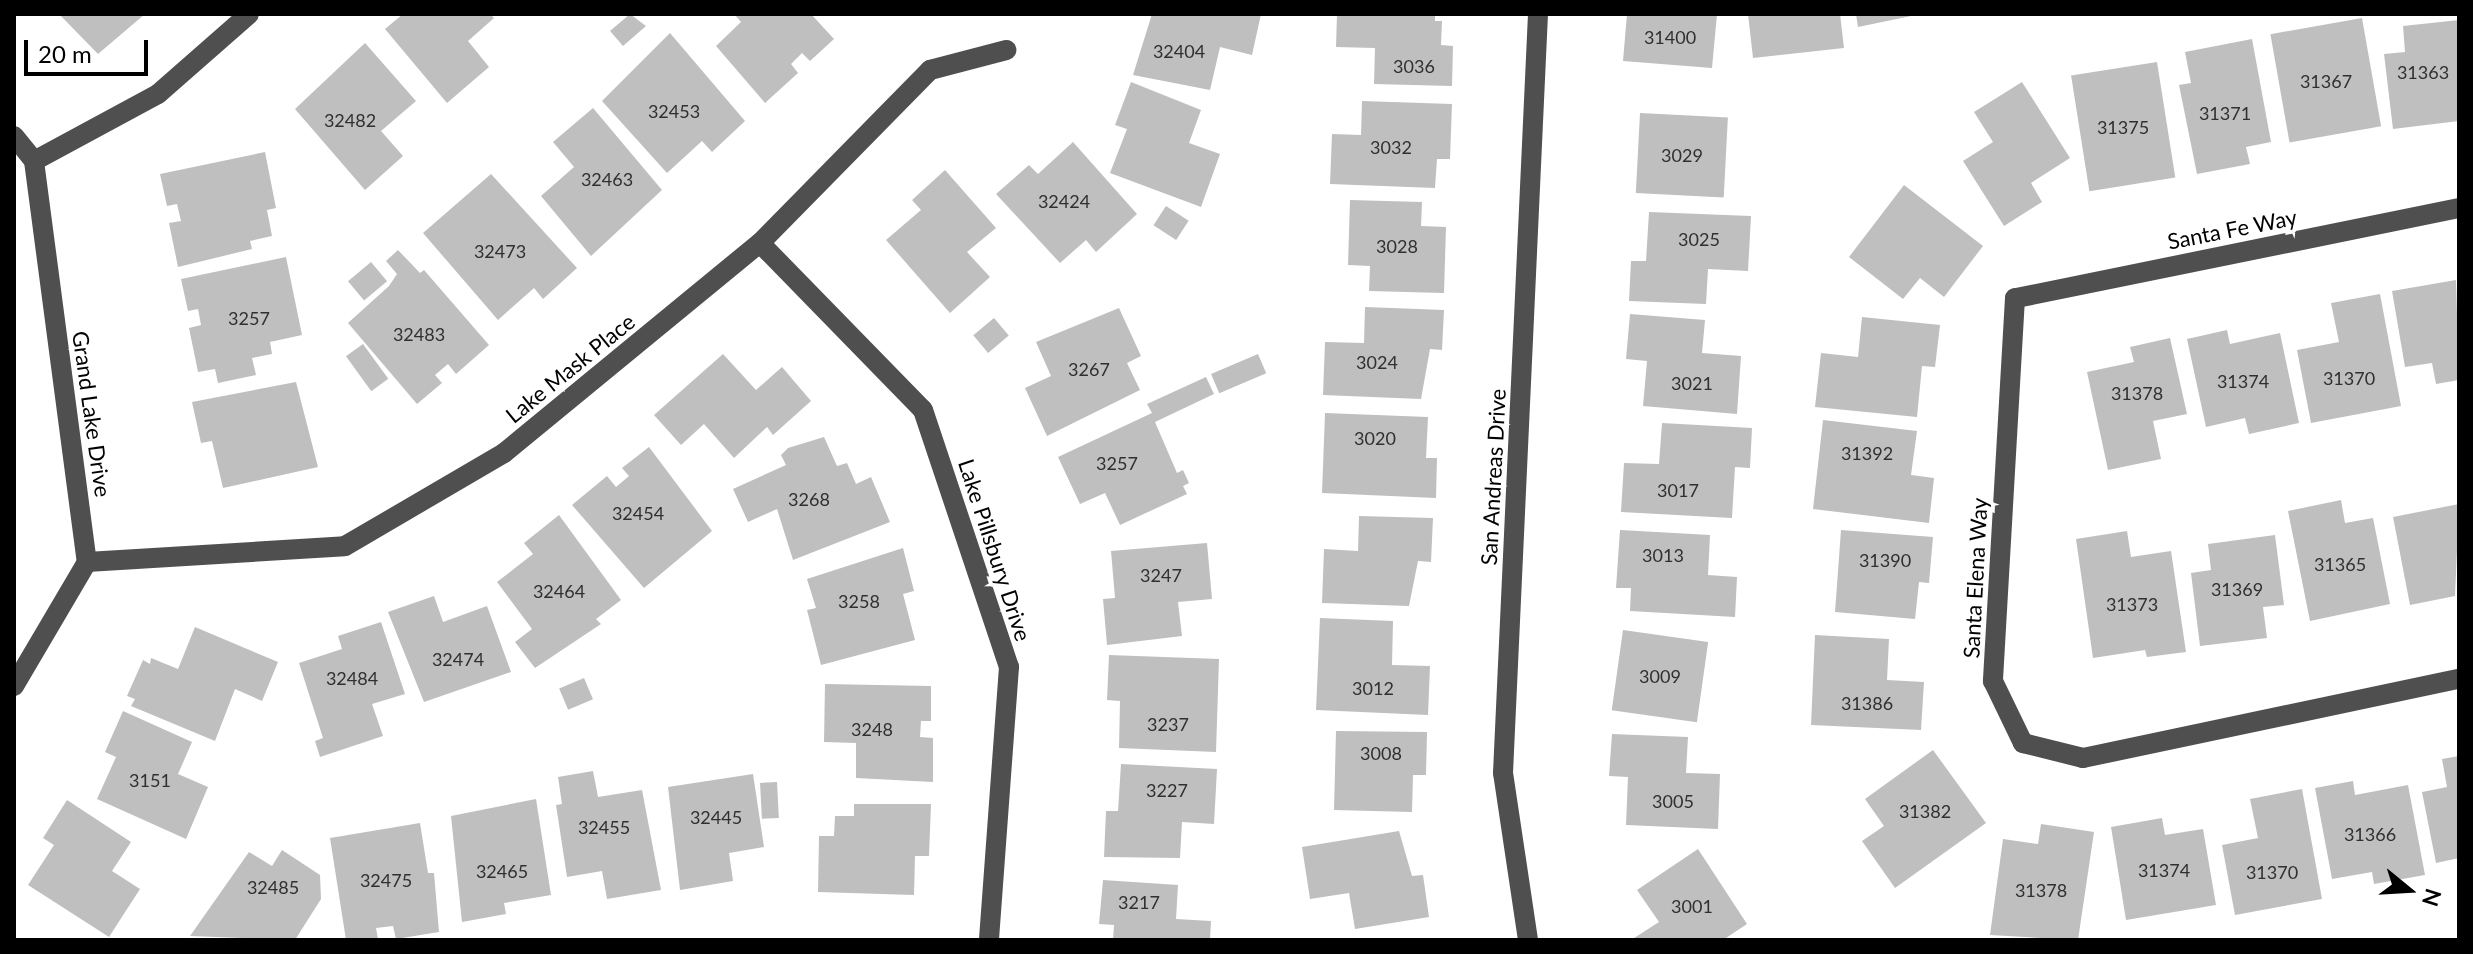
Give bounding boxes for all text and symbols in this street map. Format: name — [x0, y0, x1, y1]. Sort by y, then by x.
scale bar — [28, 24, 152, 74]
house number: 31400 — [1644, 26, 1696, 48]
text: 20 m — [38, 39, 92, 68]
house number: 32404 — [1153, 40, 1205, 62]
house number: 3036 — [1393, 55, 1435, 77]
house number: 31363 — [2397, 61, 2449, 83]
house number: 31367 — [2300, 70, 2352, 92]
house number: 32453 — [648, 100, 700, 122]
house number: 31371 — [2199, 102, 2251, 124]
house number: 32482 — [324, 109, 376, 131]
house number: 31375 — [2097, 116, 2149, 138]
house number: 3032 — [1370, 136, 1412, 158]
house number: 3029 — [1661, 144, 1703, 166]
house number: 32463 — [581, 168, 633, 190]
house number: 32424 — [1038, 190, 1090, 212]
street label: Santa Fe Way — [2165, 203, 2299, 255]
house number: 3025 — [1678, 228, 1720, 250]
house number: 3028 — [1376, 235, 1418, 257]
house number: 32473 — [474, 240, 526, 262]
house number: 3257 — [228, 307, 270, 329]
street label: Lake Mask Place — [500, 308, 640, 428]
house number: 32483 — [393, 323, 445, 345]
street label: Grand Lake Drive — [67, 329, 117, 499]
house number: 3024 — [1356, 351, 1398, 373]
house number: 3267 — [1068, 358, 1110, 380]
house number: 31370 — [2323, 367, 2375, 389]
house number: 31374 — [2217, 370, 2269, 392]
house number: 3021 — [1671, 372, 1713, 394]
house number: 31378 — [2111, 382, 2163, 404]
street label: San Andreas Drive — [1475, 388, 1511, 566]
house number: 3020 — [1354, 427, 1396, 449]
house number: 31392 — [1841, 442, 1893, 464]
house number: 3257 — [1096, 452, 1138, 474]
street label: Lake Pillsbury Drive — [953, 455, 1037, 645]
house number: 3017 — [1657, 479, 1699, 501]
house number: 3268 — [788, 488, 830, 510]
street label: Santa Elena Way — [1958, 497, 1992, 659]
house number: 32454 — [612, 502, 664, 524]
house number: 3013 — [1642, 544, 1684, 566]
house number: 31390 — [1859, 549, 1911, 571]
house number: 31365 — [2314, 553, 2366, 575]
house number: 3247 — [1140, 564, 1182, 586]
house number: 31369 — [2211, 578, 2263, 600]
house number: 32464 — [533, 580, 585, 602]
house number: 3258 — [838, 590, 880, 612]
house number: 31373 — [2106, 593, 2158, 615]
house number: 32474 — [432, 648, 484, 670]
house number: 3009 — [1639, 665, 1681, 687]
house number: 32484 — [326, 667, 378, 689]
house number: 3012 — [1352, 677, 1394, 699]
house number: 31386 — [1841, 692, 1893, 714]
house number: 3237 — [1147, 713, 1189, 735]
house number: 3248 — [851, 718, 893, 740]
house number: 3008 — [1360, 742, 1402, 764]
house number: 3151 — [129, 769, 171, 791]
house number: 3227 — [1146, 779, 1188, 801]
house number: 3005 — [1652, 790, 1694, 812]
house number: 31382 — [1899, 800, 1951, 822]
house number: 32445 — [690, 806, 742, 828]
house number: 32455 — [578, 816, 630, 838]
house number: 31366 — [2344, 823, 2396, 845]
north arrow — [2369, 850, 2449, 930]
house number: 31374 — [2138, 859, 2190, 881]
house number: 32465 — [476, 860, 528, 882]
house number: 31370 — [2246, 861, 2298, 883]
house number: 32475 — [360, 869, 412, 891]
house number: 32485 — [247, 876, 299, 898]
house number: 31378 — [2015, 879, 2067, 901]
text: N — [2417, 885, 2448, 910]
house number: 3217 — [1118, 891, 1160, 913]
house number: 3001 — [1671, 895, 1713, 917]

